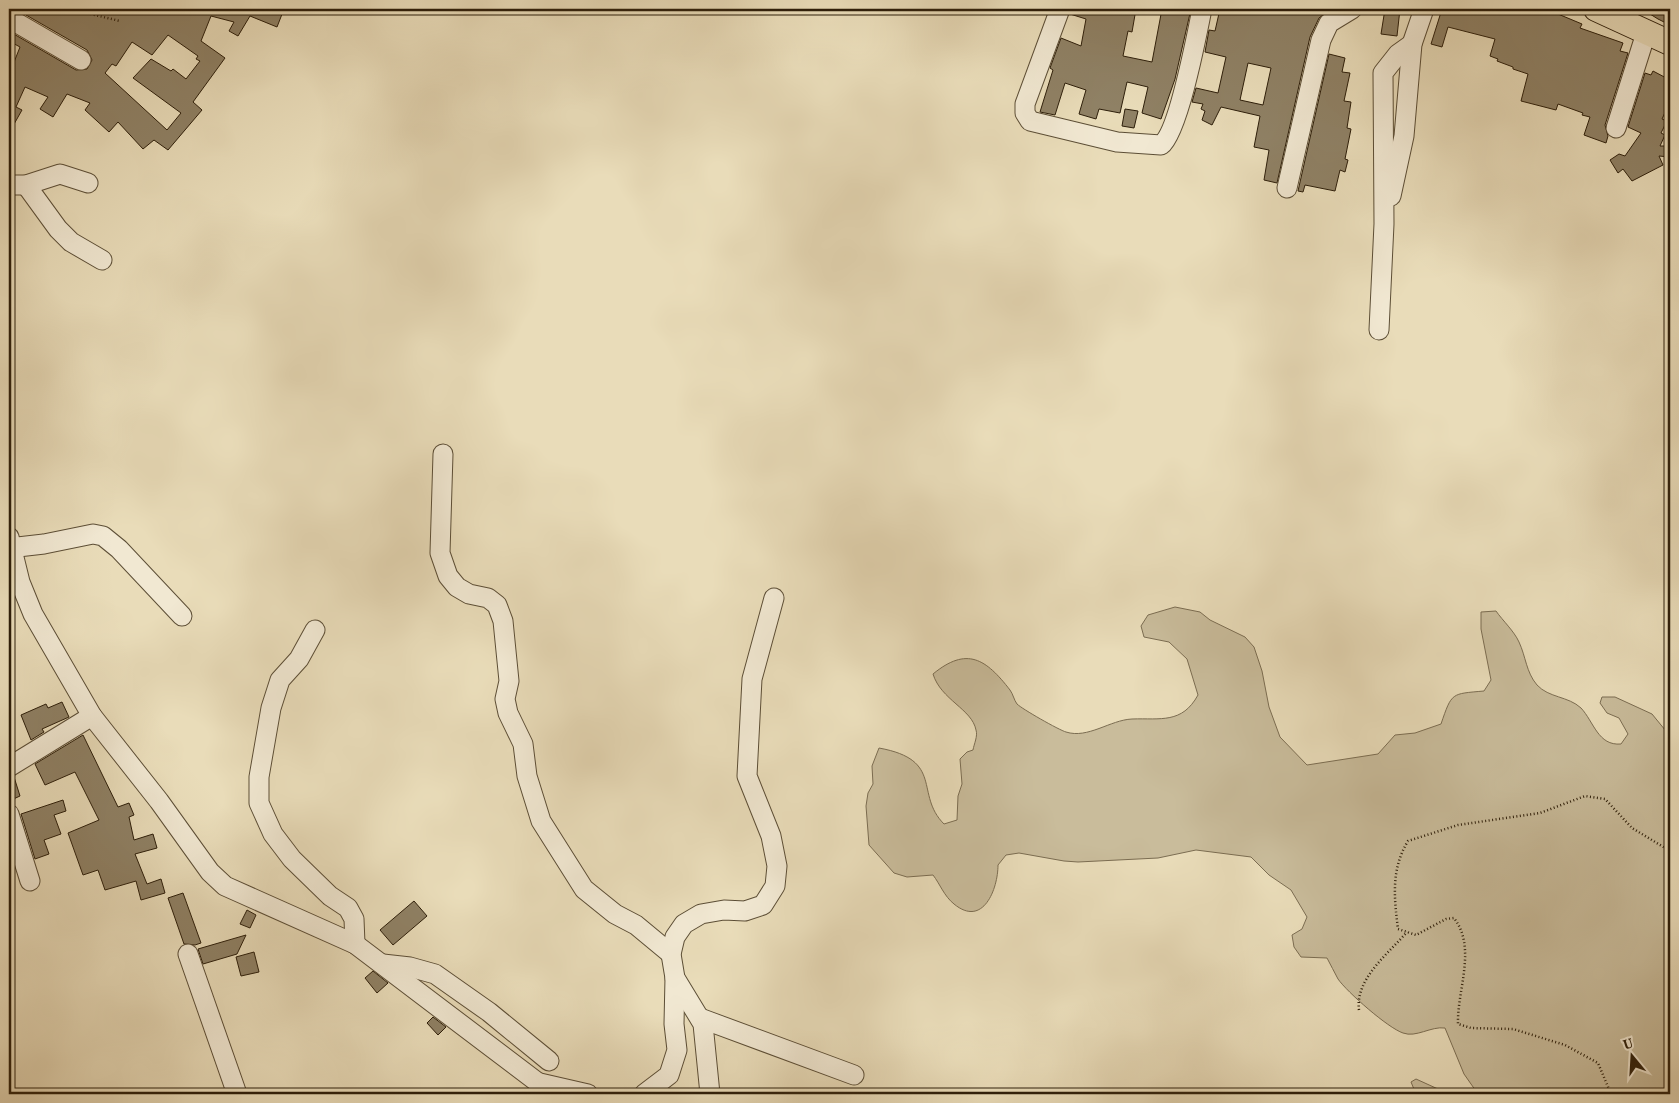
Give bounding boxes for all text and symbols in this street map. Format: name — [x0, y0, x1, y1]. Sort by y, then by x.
north arrow — [1606, 1030, 1656, 1080]
text: U — [1621, 1034, 1636, 1056]

